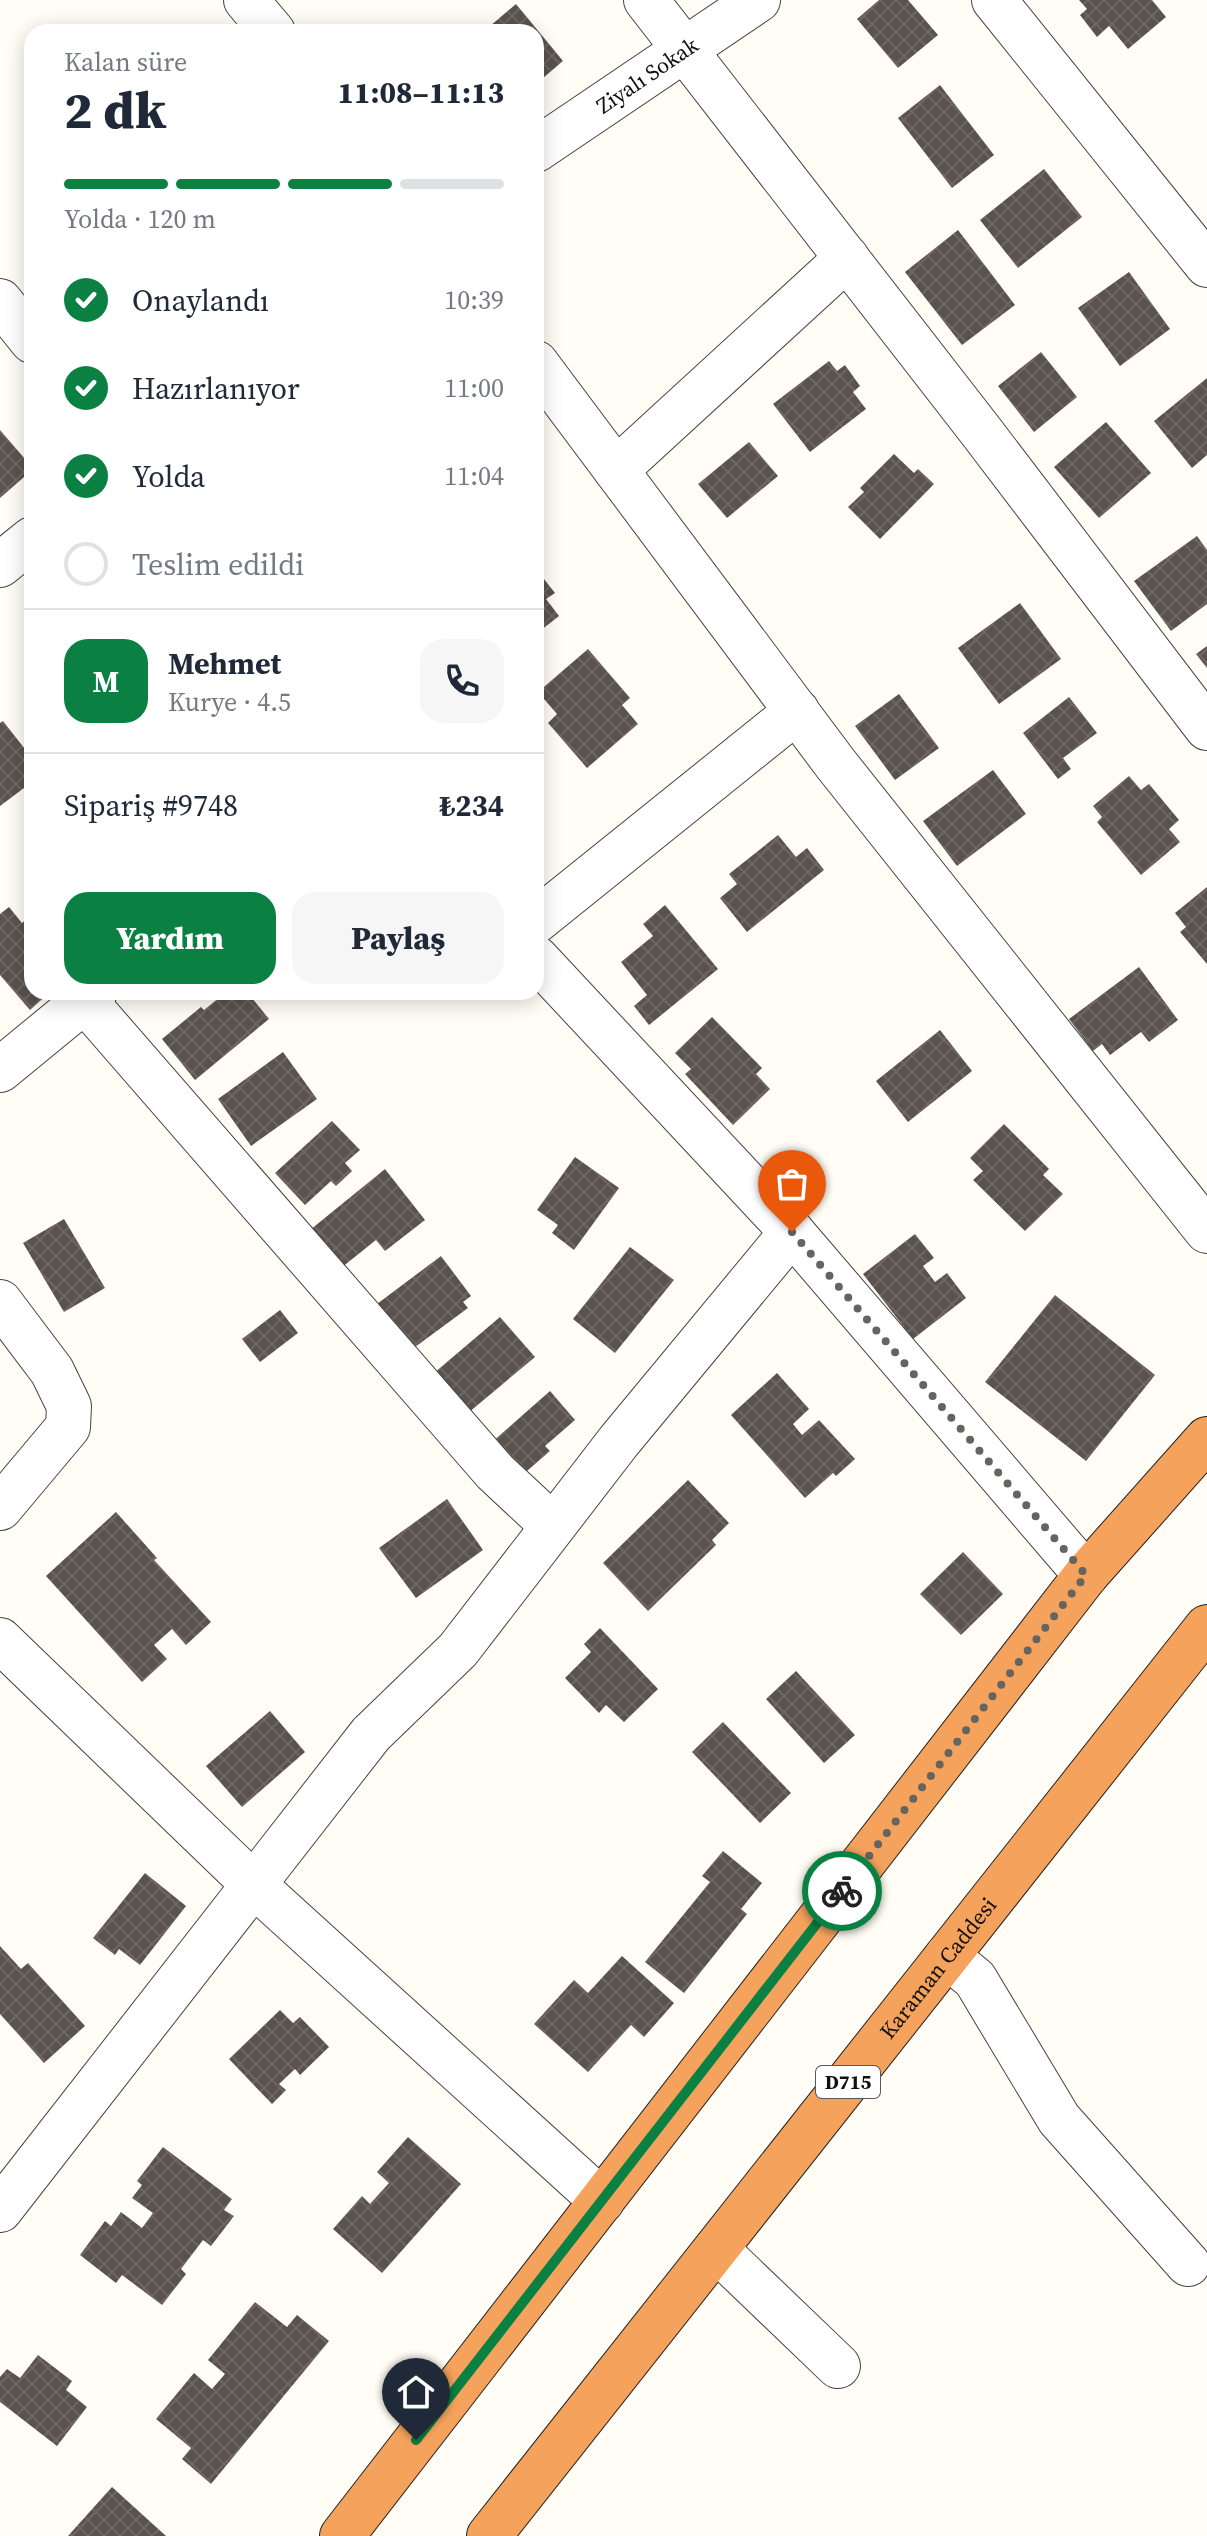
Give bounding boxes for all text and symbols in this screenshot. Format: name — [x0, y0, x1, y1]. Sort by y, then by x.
street label: Ziyalı Sokak — [590, 29, 705, 120]
text: Kalan süre — [64, 44, 187, 80]
text: 11:08–11:13 — [337, 72, 504, 113]
text: 2 dk — [64, 74, 166, 145]
text: Yolda · 120 m — [64, 201, 216, 237]
icon: check — [64, 278, 108, 322]
text: Onaylandı — [132, 280, 269, 321]
text: 10:39 — [444, 282, 504, 318]
icon: check — [64, 366, 108, 410]
text: Hazırlanıyor — [132, 368, 300, 409]
text: 11:00 — [444, 370, 504, 406]
icon: check — [64, 454, 108, 498]
text: Yolda — [132, 456, 205, 497]
text: 11:04 — [444, 458, 504, 494]
text: Teslim edildi — [132, 544, 304, 585]
button: phone — [420, 639, 504, 723]
text: Mehmet — [168, 643, 281, 684]
text: M — [93, 661, 119, 702]
text: Kurye · 4.5 — [168, 684, 291, 720]
text: Sipariş #9748 — [64, 785, 238, 826]
text: ₺234 — [439, 785, 504, 826]
button: Yardım — [64, 892, 276, 984]
button: Paylaş — [292, 892, 504, 984]
pin — [758, 1150, 826, 1232]
icon: bag — [770, 1162, 814, 1206]
courier — [802, 1851, 882, 1931]
icon: bike — [820, 1869, 864, 1913]
street label: Karaman Caddesi — [873, 1891, 1003, 2045]
road number: D715 — [816, 2066, 880, 2098]
pin — [382, 2358, 450, 2440]
icon: home — [394, 2370, 438, 2414]

